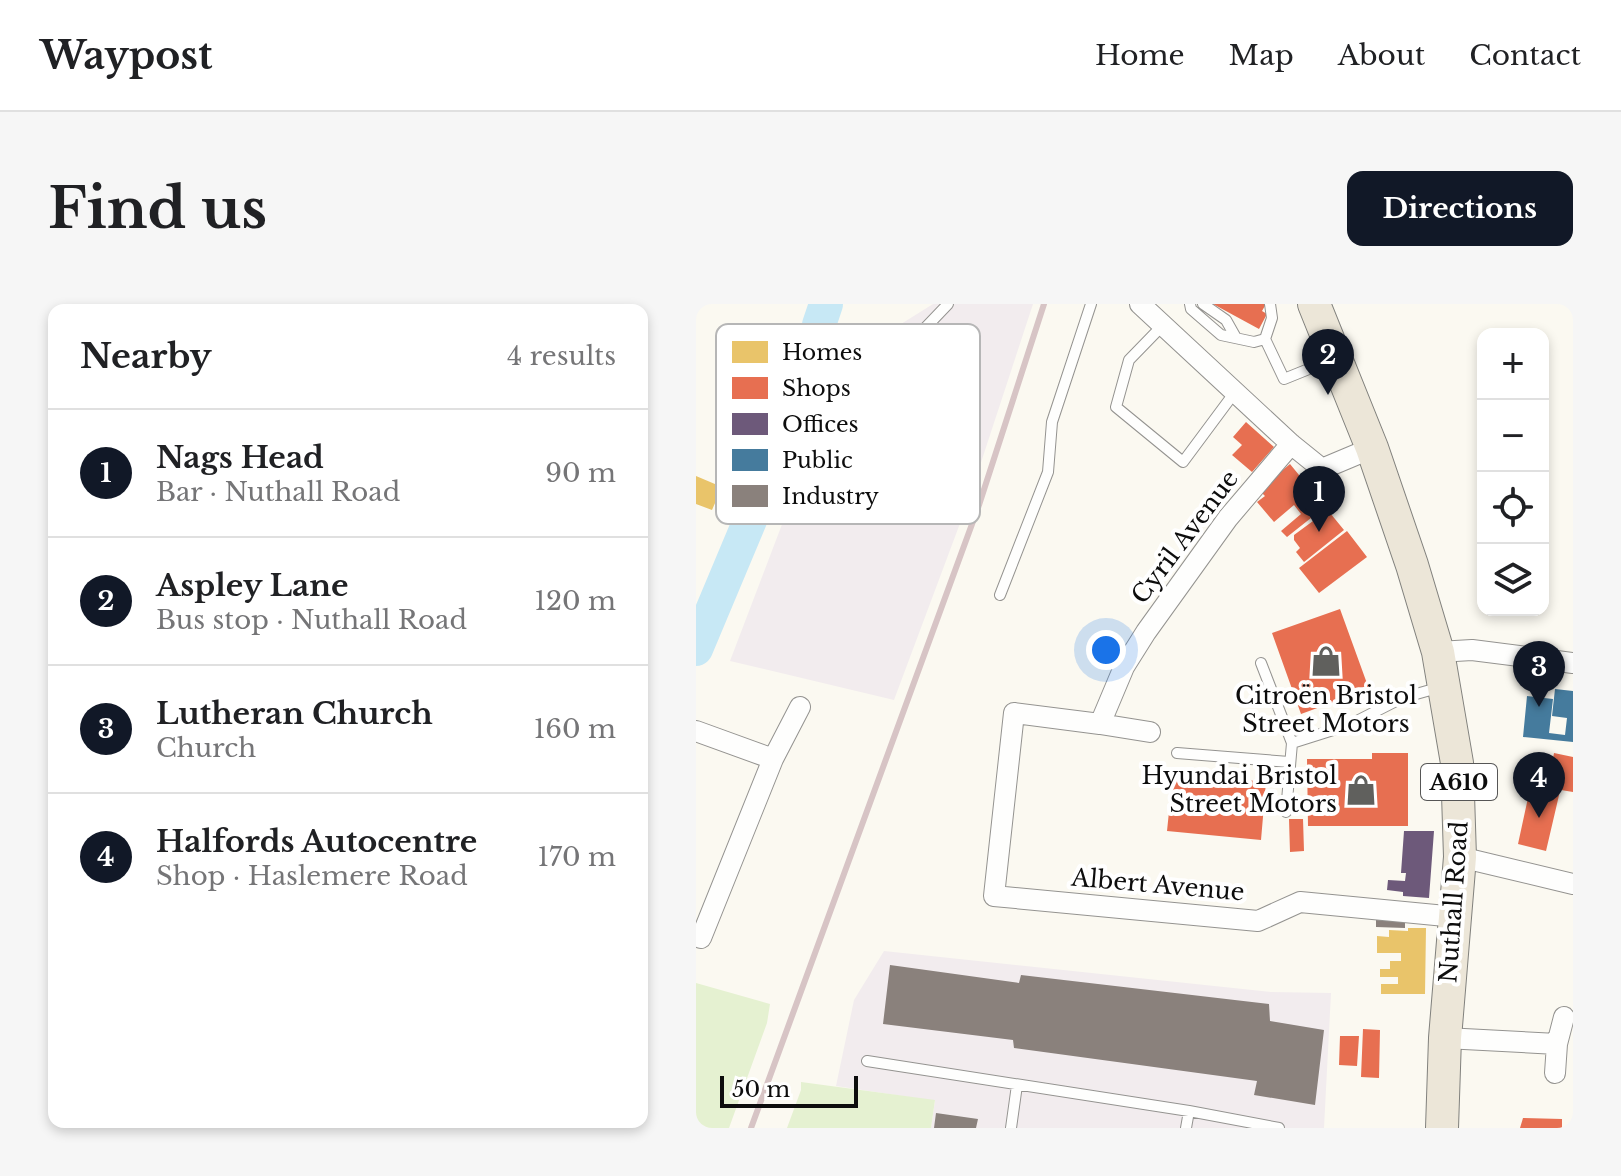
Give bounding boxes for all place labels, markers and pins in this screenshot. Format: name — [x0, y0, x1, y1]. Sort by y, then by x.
pin: 2 — [1302, 329, 1354, 395]
pin: 1 — [1293, 466, 1345, 532]
pin: 3 — [1513, 641, 1565, 707]
shop icon: Citroën Bristol Street Motors — [1309, 644, 1343, 678]
place label: Citroën Bristol Street Motors — [1235, 681, 1417, 738]
pin: 4 — [1513, 752, 1565, 818]
place label: Hyundai Bristol Street Motors — [1141, 761, 1337, 818]
shop icon: Hyundai Bristol Street Motors — [1344, 773, 1378, 807]

